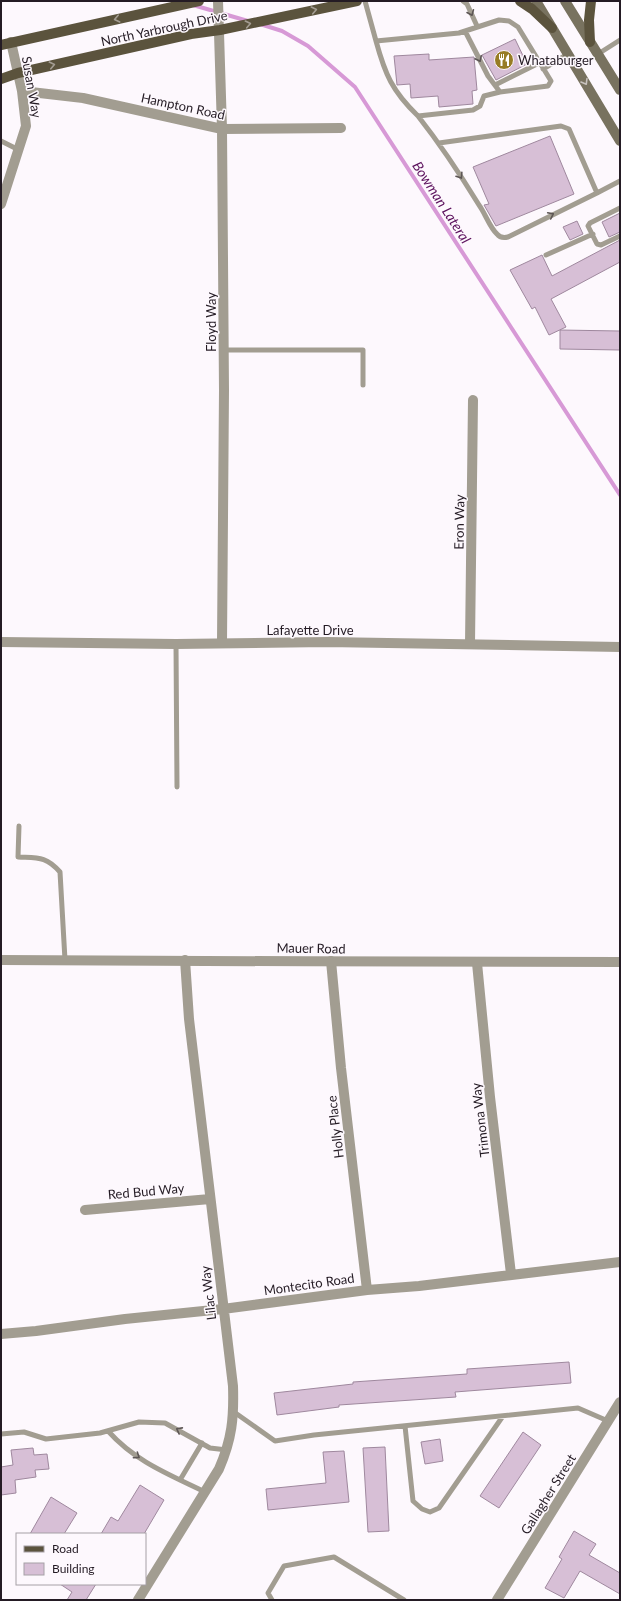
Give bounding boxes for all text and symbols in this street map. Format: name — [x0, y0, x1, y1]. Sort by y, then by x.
one-way arrow — [311, 6, 317, 15]
street label: North Yarbrough Drive — [99, 7, 229, 49]
one-way arrow — [466, 9, 474, 16]
one-way arrow — [113, 14, 120, 22]
one-way arrow — [245, 20, 251, 28]
restaurant icon: Whataburger — [493, 49, 515, 71]
place label: Whataburger — [518, 52, 594, 68]
street label: Susan Way — [19, 55, 45, 119]
one-way arrow — [474, 55, 482, 62]
one-way arrow — [49, 62, 55, 70]
one-way arrow — [580, 78, 587, 85]
street label: Hampton Road — [140, 89, 226, 123]
water label: Bowman Lateral — [409, 158, 475, 246]
one-way arrow — [455, 172, 463, 179]
one-way arrow — [547, 213, 555, 220]
street label: Floyd Way — [203, 292, 219, 352]
street label: Eron Way — [451, 494, 467, 550]
street label: Lafayette Drive — [266, 622, 354, 638]
street label: Mauer Road — [276, 939, 346, 957]
street label: Trimona Way — [467, 1082, 492, 1158]
street label: Holly Place — [323, 1095, 347, 1159]
street label: Red Bud Way — [107, 1180, 185, 1202]
street label: Lilac Way — [197, 1265, 219, 1321]
street label: Montecito Road — [263, 1270, 355, 1298]
one-way arrow — [176, 1428, 183, 1435]
one-way arrow — [133, 1451, 140, 1458]
street label: Gallagher Street — [517, 1451, 579, 1537]
legend — [16, 1533, 146, 1585]
text: Road — [52, 1541, 79, 1556]
text: Building — [52, 1561, 95, 1576]

